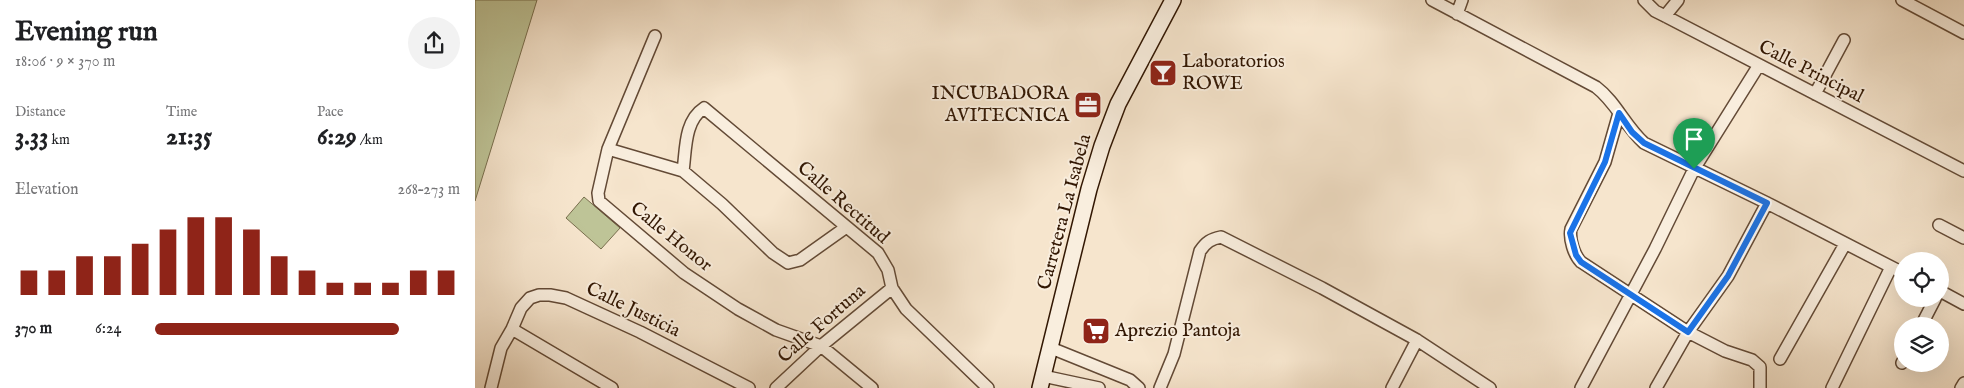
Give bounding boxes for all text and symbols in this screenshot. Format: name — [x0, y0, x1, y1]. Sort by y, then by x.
text: Evening run — [15, 15, 158, 50]
button: share — [408, 17, 460, 69]
street label: Calle Principal — [1754, 35, 1868, 109]
place label: Laboratorios ROWE — [1182, 50, 1285, 96]
text: 18:06 · 9 × 370 m — [15, 52, 115, 72]
bar icon: Laboratorios ROWE — [1148, 58, 1178, 88]
place label: INCUBADORA AVITECNICA — [932, 82, 1070, 128]
office icon: INCUBADORA AVITECNICA — [1073, 90, 1103, 120]
text: Distance — [15, 103, 66, 121]
text: Time — [166, 103, 197, 121]
text: Pace — [317, 103, 344, 121]
pin — [1673, 118, 1715, 169]
text: 3.33 — [15, 121, 48, 153]
text: 21:35 — [166, 121, 212, 153]
text: 6:29 — [317, 121, 357, 153]
icon: arrive — [1680, 125, 1708, 153]
text: km — [48, 131, 70, 149]
text: /km — [357, 131, 383, 149]
street label: Carretera La Isabela — [1033, 131, 1098, 293]
street label: Calle Rectitud — [792, 156, 895, 250]
text: Elevation — [15, 180, 78, 200]
text: 268–273 m — [397, 180, 460, 200]
street label: Calle Honor — [625, 197, 717, 277]
map controls — [1894, 252, 1949, 372]
button: locate — [1894, 252, 1949, 307]
street label: Calle Justicia — [582, 277, 685, 343]
street label: Calle Fortuna — [773, 279, 871, 369]
supermarket icon: Aprezio Pantoja — [1081, 316, 1111, 346]
button: layers — [1894, 317, 1949, 372]
text: 370 m — [15, 319, 52, 339]
text: 6:24 — [95, 319, 121, 339]
place label: Aprezio Pantoja — [1114, 319, 1241, 343]

